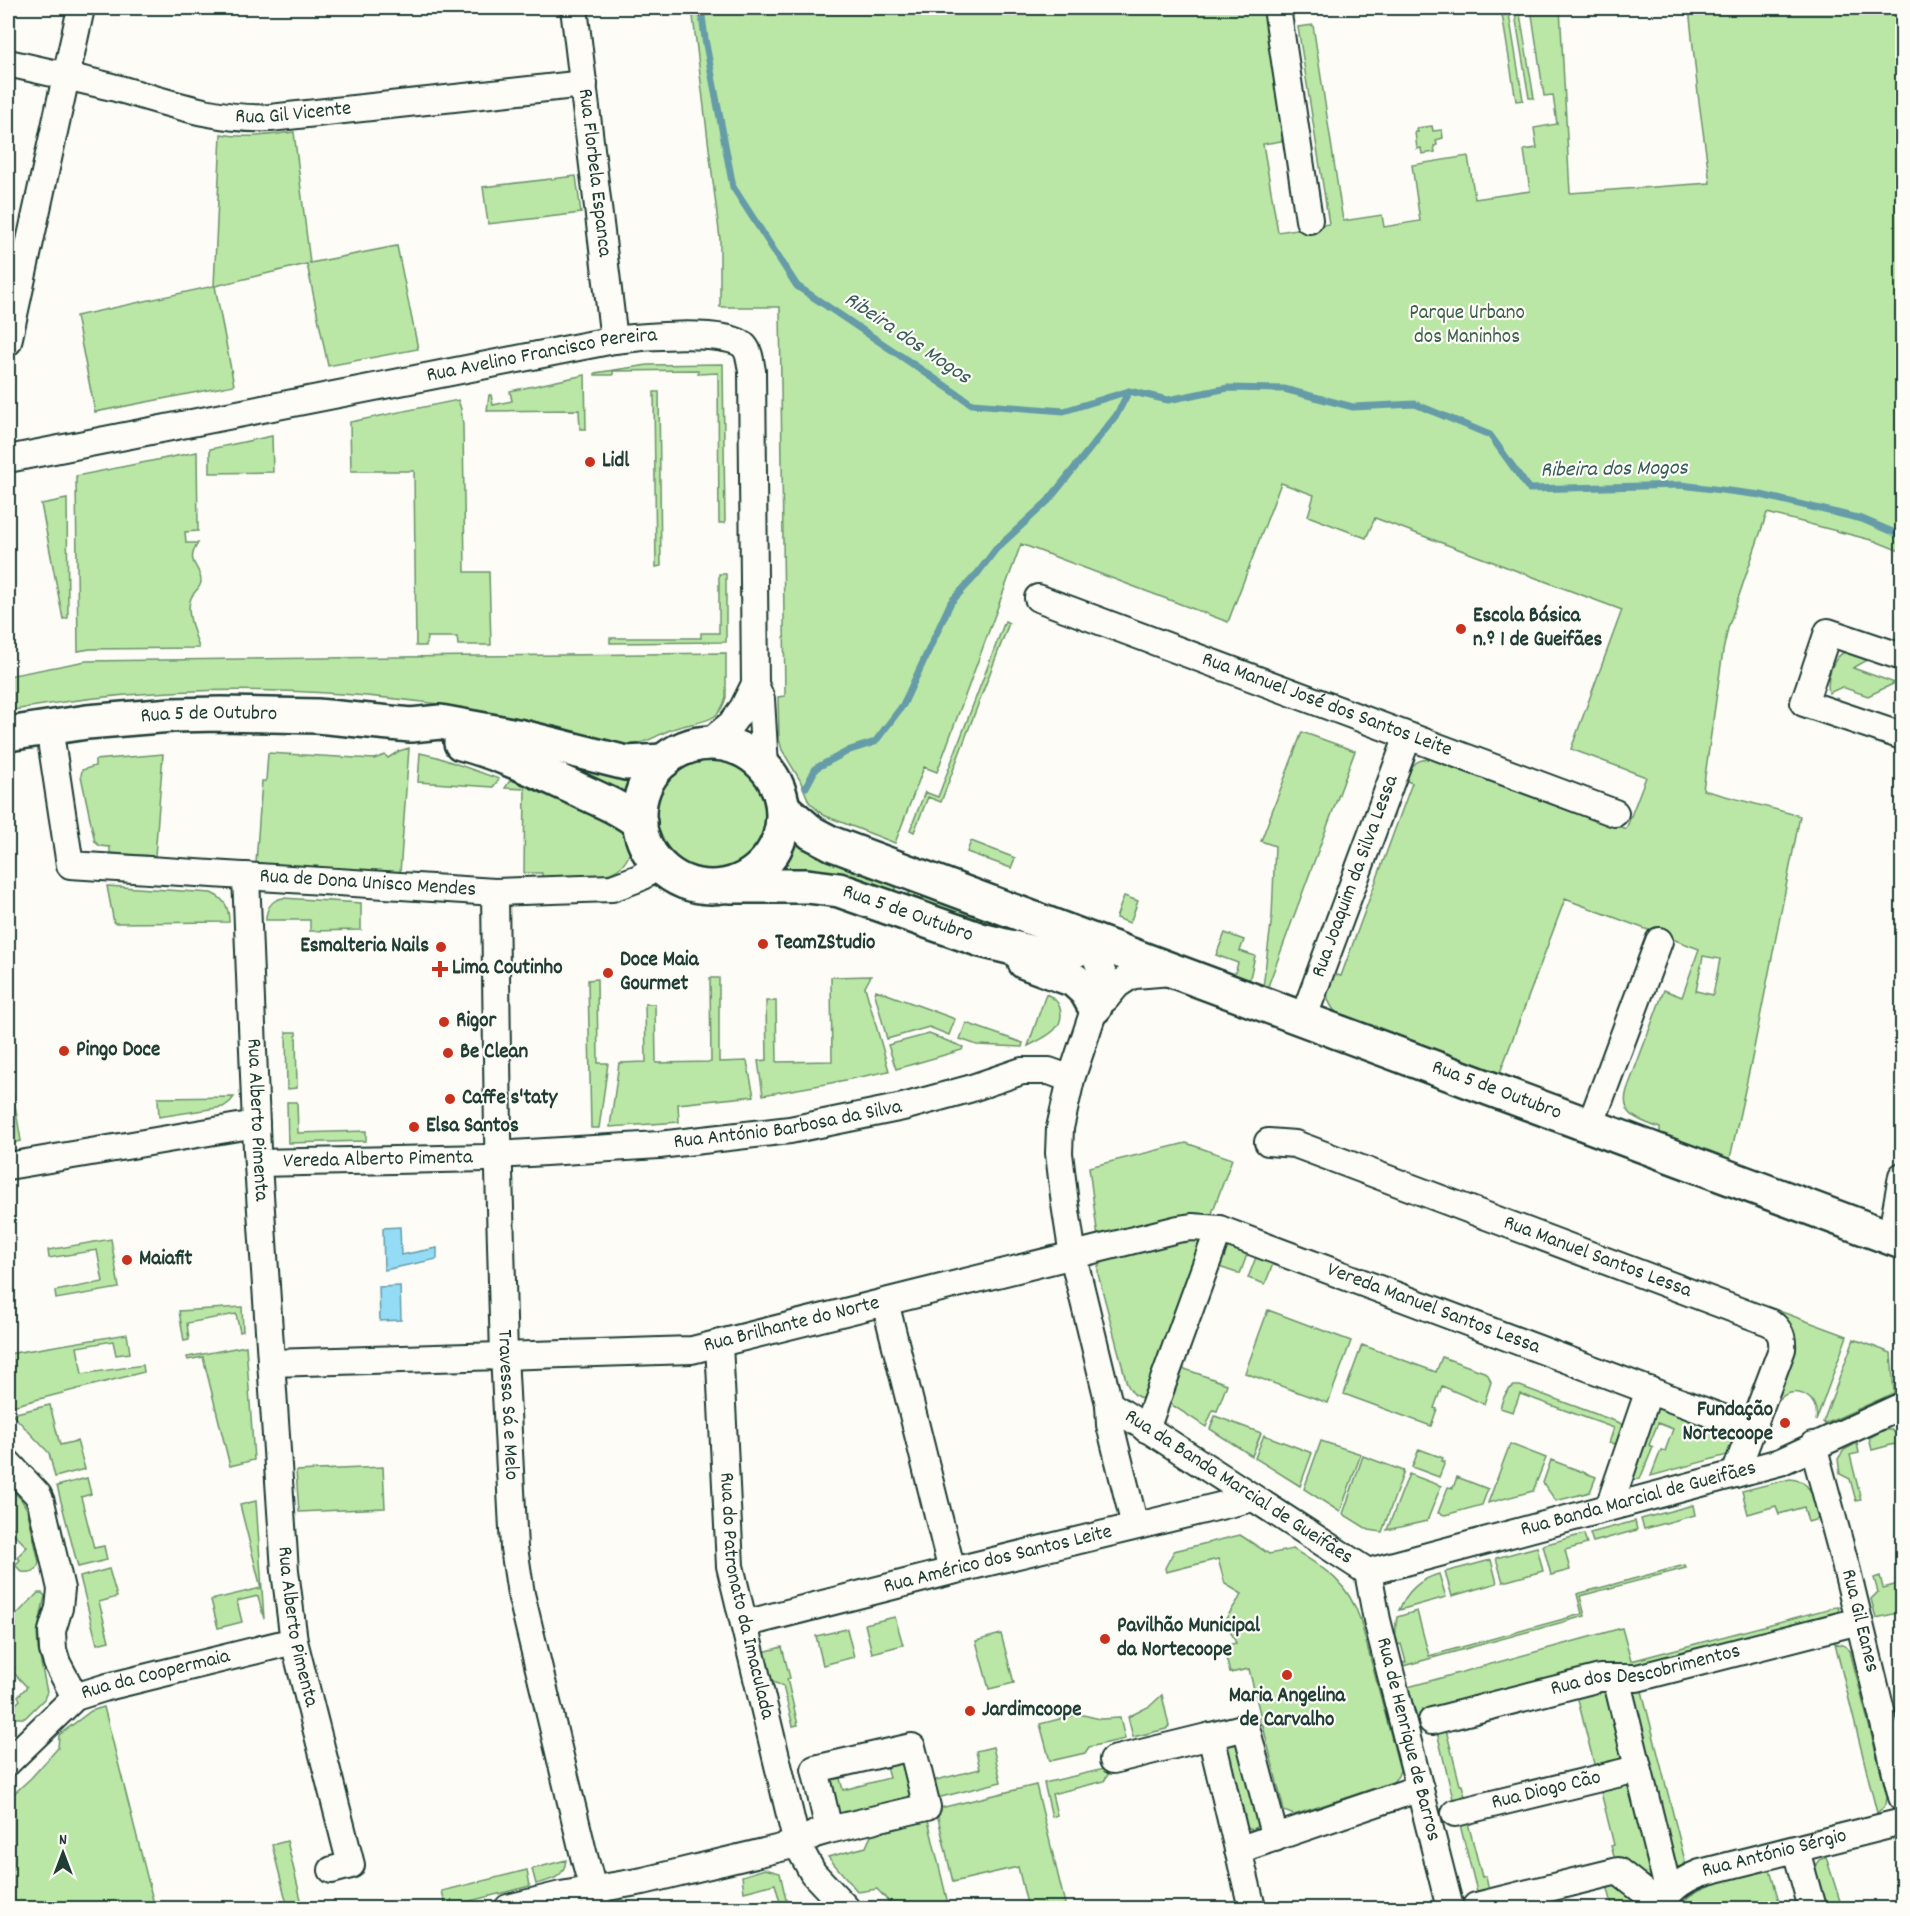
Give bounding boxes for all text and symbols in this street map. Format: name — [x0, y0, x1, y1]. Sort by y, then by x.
street label: Rua Florbela Espanca — [569, 87, 619, 260]
street label: Rua Gil Vicente — [234, 94, 353, 133]
water label: Ribeira dos Mogos — [837, 285, 977, 393]
park label: Parque Urbano dos Maninhos — [1409, 299, 1525, 353]
street label: Rua Avelino Francisco Pereira — [424, 321, 659, 391]
place label: Lidl — [602, 447, 630, 477]
water label: Ribeira dos Mogos — [1540, 453, 1689, 487]
marker: Lidl — [583, 455, 597, 469]
place label: Escola Básica n.º 1 de Gueifães — [1473, 602, 1602, 656]
marker: Escola Básica n.º 1 de Gueifães — [1454, 622, 1468, 636]
street label: Rua Manuel José dos Santos Leite — [1197, 645, 1456, 766]
street label: Rua 5 de Outubro — [139, 699, 277, 733]
street label: Rua Joaquim da Silva Lessa — [1305, 770, 1408, 982]
street label: Rua de Dona Unisco Mendes — [259, 862, 477, 906]
street label: Rua 5 de Outubro — [838, 877, 977, 951]
place label: TeamZStudio — [775, 929, 875, 959]
place label: Esmalteria Nails — [300, 932, 429, 962]
marker: TeamZStudio — [756, 937, 770, 951]
marker: Esmalteria Nails — [434, 940, 448, 954]
place label: Doce Maia Gourmet — [620, 946, 700, 1000]
place label: Lima Coutinho — [452, 954, 563, 984]
marker: Lima Coutinho — [433, 962, 447, 976]
marker: Doce Maia Gourmet — [601, 966, 615, 980]
place label: Rigor — [456, 1007, 498, 1037]
marker: Rigor — [437, 1015, 451, 1029]
place label: Pingo Doce — [76, 1036, 160, 1066]
street label: Rua Alberto Pimenta — [238, 1038, 275, 1203]
place label: Be Clean — [460, 1038, 528, 1068]
marker: Pingo Doce — [57, 1044, 71, 1058]
marker: Be Clean — [441, 1046, 455, 1060]
street label: Rua 5 de Outubro — [1427, 1053, 1566, 1129]
place label: Caffe s'taty — [462, 1084, 559, 1114]
marker: Caffe s'taty — [443, 1092, 457, 1106]
street label: Rua António Barbosa da Silva — [672, 1092, 906, 1158]
place label: Elsa Santos — [426, 1112, 519, 1142]
marker: Elsa Santos — [407, 1120, 421, 1134]
street label: Vereda Alberto Pimenta — [283, 1143, 474, 1177]
street label: Rua Manuel Santos Lessa — [1499, 1209, 1697, 1307]
place label: Maiafit — [139, 1245, 193, 1275]
marker: Maiafit — [120, 1253, 134, 1267]
street label: Vereda Manuel Santos Lessa — [1322, 1256, 1545, 1363]
street label: Rua Brilhante do Norte — [701, 1289, 883, 1361]
street label: Travessa Sá e Melo — [488, 1329, 525, 1481]
place label: Fundação Nortecoope — [1682, 1396, 1773, 1450]
street label: Rua da Banda Marcial de Gueifães — [1118, 1403, 1358, 1573]
marker: Fundação Nortecoope — [1778, 1416, 1792, 1430]
street label: Rua Banda Marcial de Gueifães — [1517, 1454, 1760, 1546]
street label: Rua do Patronato da Imaculada — [710, 1471, 782, 1724]
street label: Rua Américo dos Santos Leite — [881, 1518, 1115, 1603]
street label: Rua Alberto Pimenta — [268, 1545, 326, 1711]
street label: Rua Gil Eanes — [1832, 1566, 1886, 1676]
place label: Pavilhão Municipal da Nortecoope — [1117, 1612, 1261, 1666]
marker: Pavilhão Municipal da Nortecoope — [1098, 1632, 1112, 1646]
street label: Rua de Henrique de Barros — [1367, 1634, 1448, 1845]
street label: Rua dos Descobrimentos — [1548, 1637, 1744, 1705]
street label: Rua da Coopermaia — [78, 1642, 234, 1709]
marker: Maria Angelina de Carvalho — [1280, 1668, 1294, 1682]
place label: Maria Angelina de Carvalho — [1229, 1682, 1346, 1736]
place label: Jardimcoope — [982, 1696, 1081, 1726]
marker: Jardimcoope — [963, 1704, 977, 1718]
street label: Rua Diogo Cão — [1489, 1763, 1604, 1819]
street label: Rua António Sérgio — [1699, 1821, 1850, 1887]
north arrow — [33, 1823, 93, 1883]
text: N — [59, 1829, 67, 1852]

